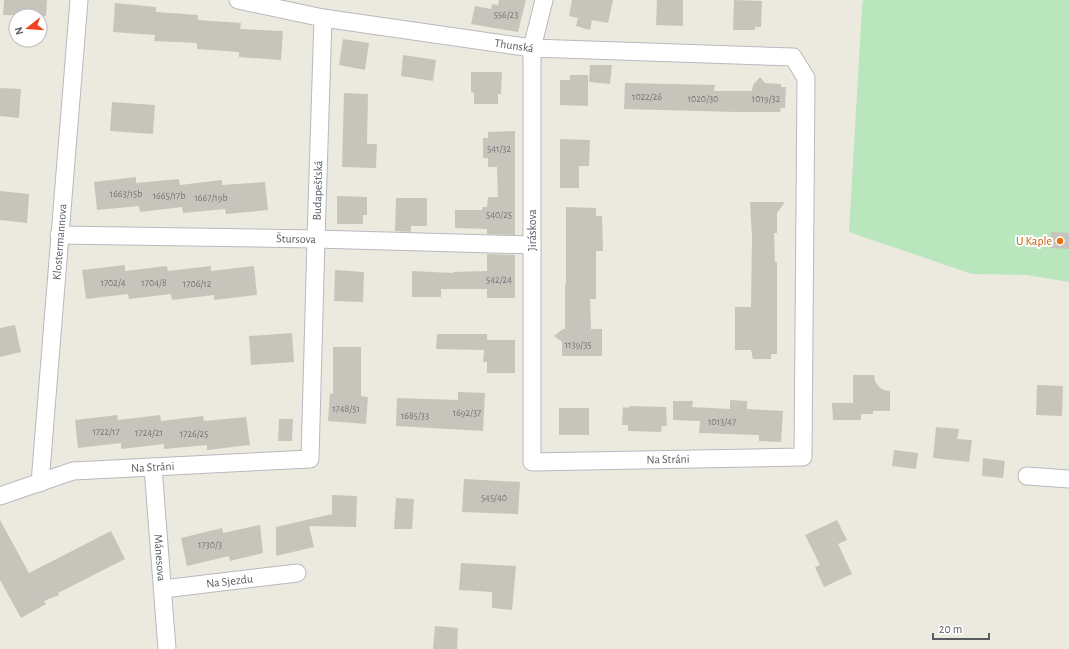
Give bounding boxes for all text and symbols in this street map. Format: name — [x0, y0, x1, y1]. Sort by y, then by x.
north arrow — [8, 8, 48, 48]
house number: 556/23 — [494, 10, 518, 20]
text: N — [13, 26, 25, 36]
street label: Thunská — [494, 37, 535, 54]
house number: 1022/26 — [632, 92, 662, 102]
house number: 1020/30 — [688, 94, 718, 104]
house number: 1019/32 — [752, 94, 781, 104]
house number: 541/32 — [487, 144, 511, 154]
street label: Budapešťská — [311, 160, 324, 221]
house number: 1663/15b — [110, 189, 142, 199]
house number: 1665/17b — [153, 191, 185, 201]
house number: 1667/19b — [194, 193, 228, 203]
street label: Klostermannova — [50, 203, 69, 280]
street label: Jiráskova — [526, 209, 538, 251]
house number: 540/25 — [486, 210, 512, 220]
street label: Štursova — [276, 231, 317, 245]
place label: U Kaple — [1016, 235, 1052, 247]
marker: U Kaple — [1055, 236, 1065, 246]
house number: 542/24 — [486, 275, 512, 285]
house number: 1702/4 — [100, 278, 126, 288]
house number: 1704/8 — [141, 278, 167, 288]
house number: 1706/12 — [183, 279, 212, 289]
house number: 1139/35 — [565, 340, 591, 350]
house number: 1748/51 — [332, 404, 360, 414]
house number: 1692/37 — [453, 408, 481, 418]
house number: 1685/33 — [401, 411, 429, 421]
house number: 1013/47 — [708, 417, 736, 427]
house number: 1722/17 — [92, 427, 120, 437]
house number: 1724/21 — [135, 428, 163, 438]
house number: 1726/25 — [180, 429, 208, 439]
street label: Na Stráni — [646, 453, 690, 465]
street label: Na Stráni — [131, 460, 175, 474]
house number: 545/40 — [481, 493, 507, 503]
street label: Mánesova — [152, 534, 168, 582]
house number: 1730/3 — [198, 540, 222, 550]
street label: Na Sjezdu — [206, 572, 254, 590]
scale bar — [933, 615, 989, 641]
text: 20 m — [939, 623, 962, 635]

